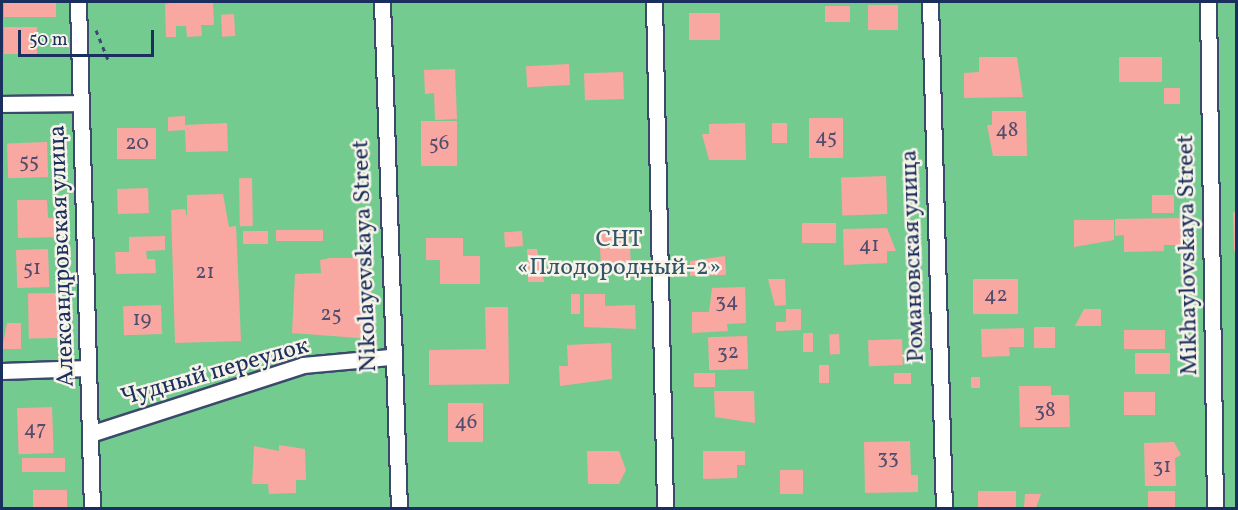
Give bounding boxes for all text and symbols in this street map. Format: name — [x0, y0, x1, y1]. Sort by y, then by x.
scale bar — [21, 18, 158, 56]
text: 50 m — [29, 28, 68, 53]
house number: 48 — [996, 118, 1018, 144]
street label: Александровская улица — [44, 124, 82, 388]
house number: 45 — [815, 125, 837, 151]
house number: 20 — [125, 131, 149, 157]
house number: 56 — [429, 131, 449, 157]
street label: Mikhaylovskaya Street — [1173, 134, 1205, 376]
street label: Nikolayevskaya Street — [348, 139, 384, 373]
house number: 55 — [19, 149, 39, 175]
street label: Романовская улица — [896, 149, 932, 363]
park label: СНТ «Плодородный-2» — [517, 227, 721, 283]
house number: 41 — [859, 233, 879, 259]
house number: 51 — [23, 256, 41, 282]
house number: 21 — [195, 260, 215, 286]
house number: 42 — [984, 283, 1008, 309]
house number: 34 — [715, 289, 739, 315]
house number: 25 — [320, 302, 342, 328]
house number: 19 — [132, 307, 152, 333]
street label: Чудный переулок — [118, 332, 312, 414]
house number: 32 — [717, 340, 739, 366]
house number: 38 — [1034, 398, 1056, 424]
house number: 46 — [455, 410, 477, 436]
house number: 47 — [24, 417, 46, 443]
house number: 33 — [877, 445, 899, 471]
house number: 31 — [1153, 454, 1171, 480]

